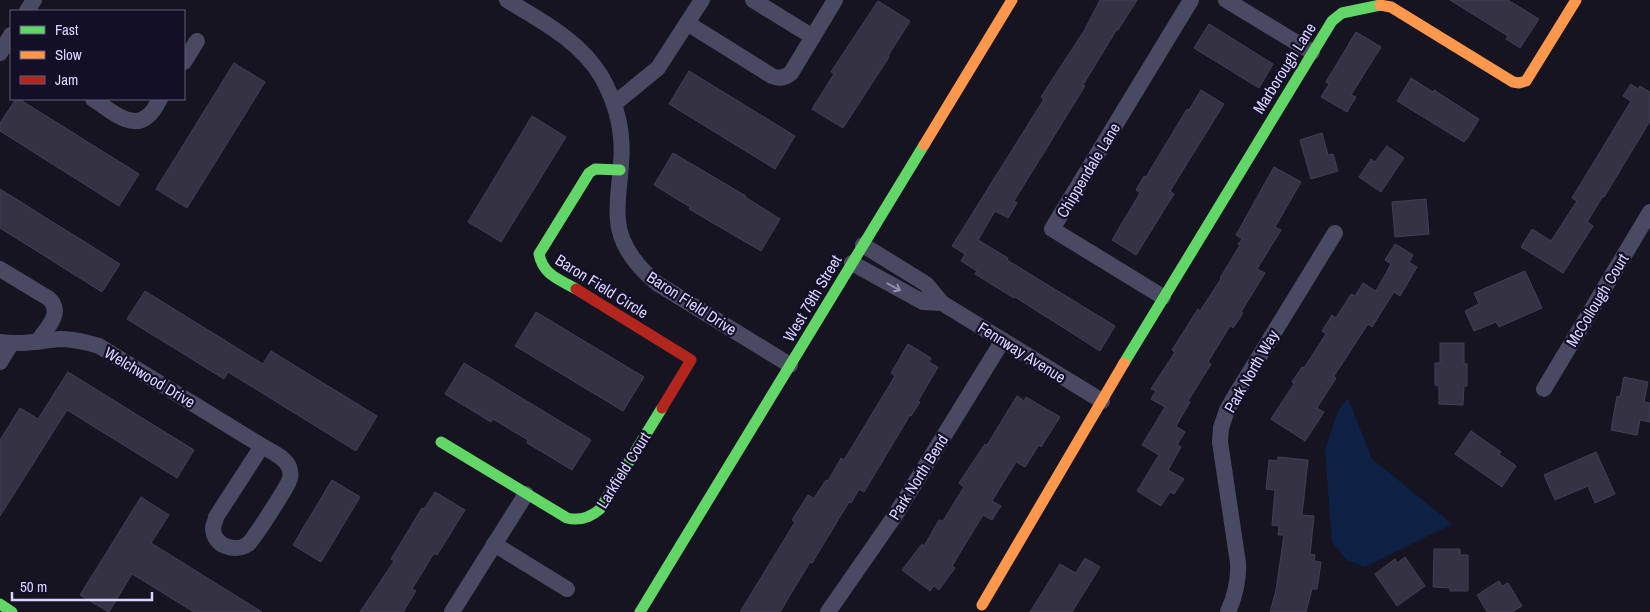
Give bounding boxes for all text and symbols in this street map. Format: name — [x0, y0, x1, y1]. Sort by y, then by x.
legend — [10, 10, 185, 100]
street label: Marborough Lane — [1247, 18, 1321, 118]
text: Fast — [55, 19, 79, 40]
text: Slow — [55, 44, 82, 65]
text: Jam — [55, 69, 78, 90]
street label: Chippendale Lane — [1051, 118, 1125, 222]
street label: Baron Field Circle — [551, 249, 653, 323]
street label: McCollough Court — [1561, 249, 1634, 351]
street label: West 79th Street — [777, 250, 847, 345]
street label: Baron Field Drive — [643, 266, 741, 340]
one-way arrow — [887, 282, 902, 292]
street label: Fennway Avenue — [974, 316, 1070, 388]
street label: Park North Way — [1218, 325, 1284, 416]
street label: Welchwood Drive — [100, 341, 200, 413]
street label: Larkfield Court — [591, 427, 655, 512]
street label: Park North Bend — [883, 430, 953, 524]
scale bar — [12, 570, 152, 602]
text: 50 m — [20, 576, 47, 597]

